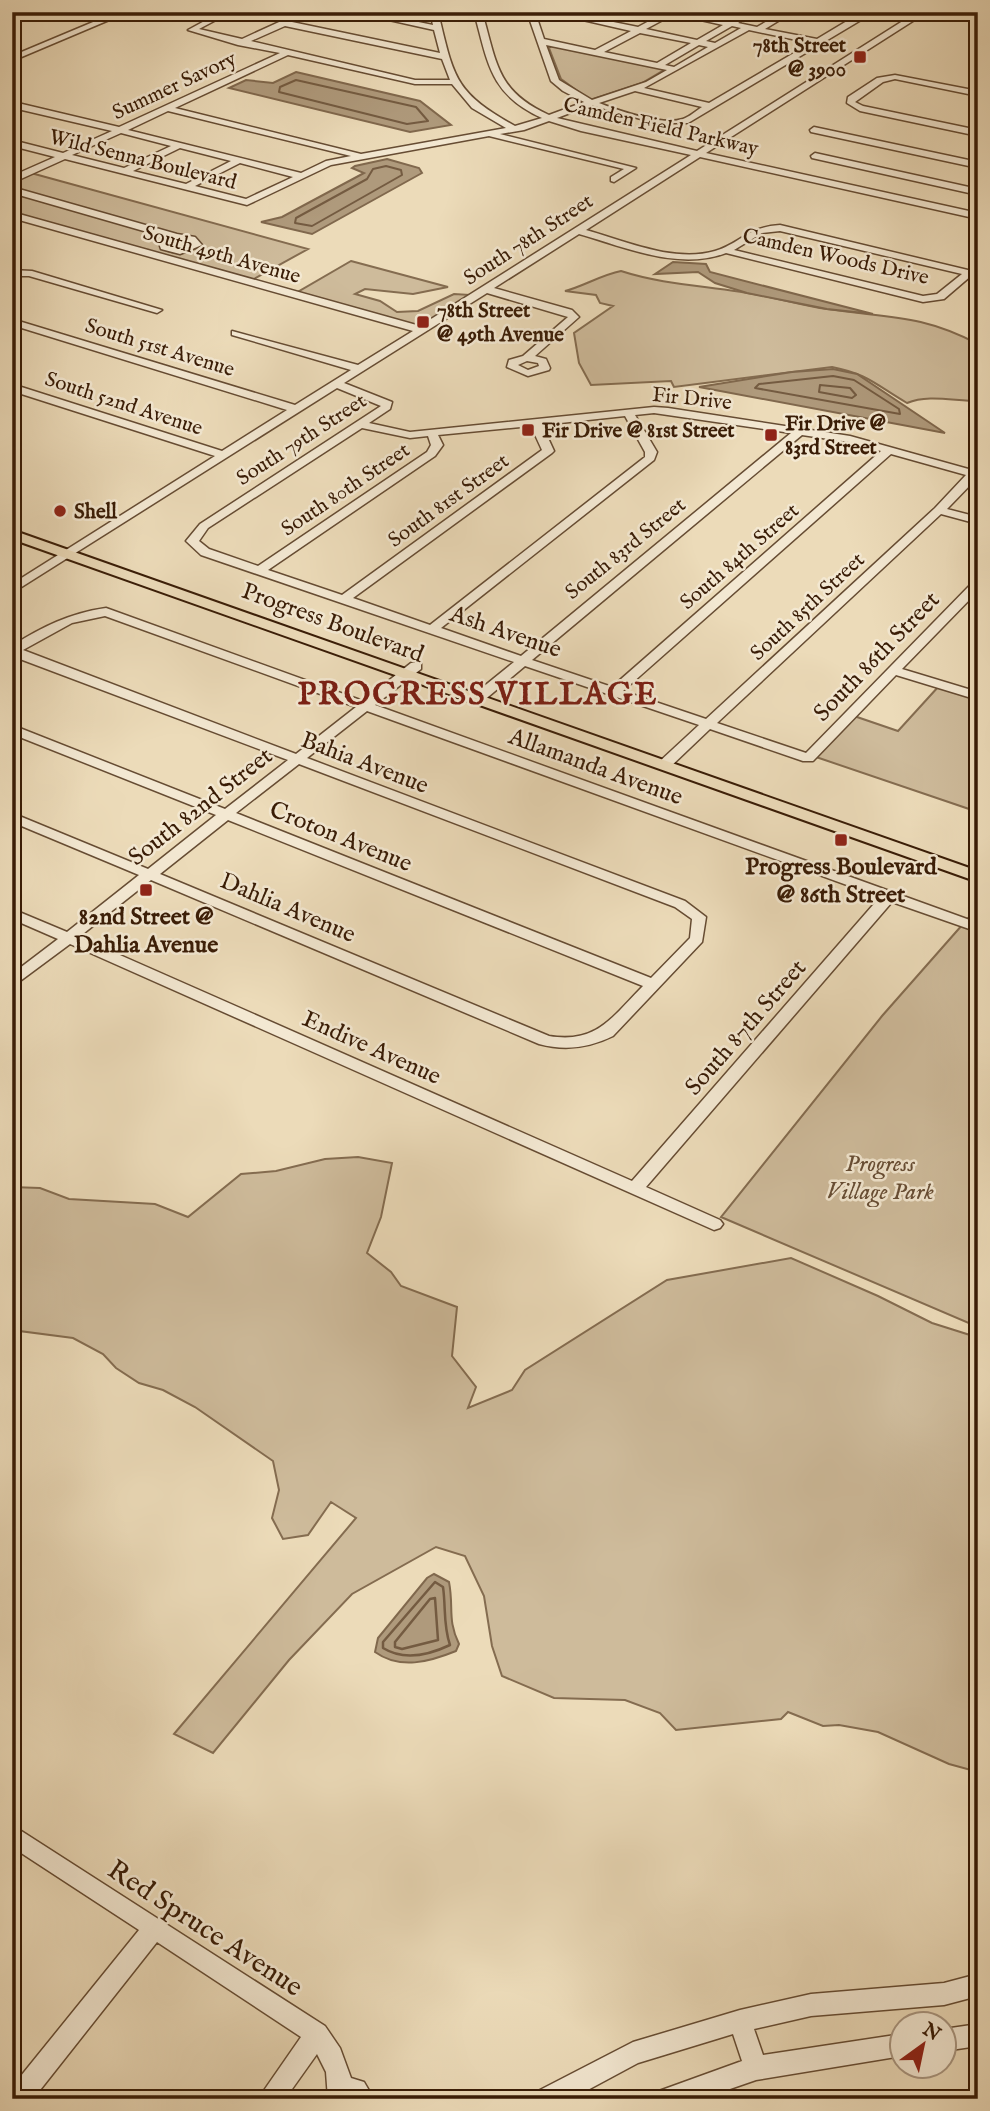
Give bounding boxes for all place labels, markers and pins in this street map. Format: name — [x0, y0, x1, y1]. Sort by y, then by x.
place label: 78th Street @ 3900 — [753, 33, 847, 84]
marker: 78th Street @ 3900 — [852, 49, 868, 65]
place label: 78th Street @ 49th Avenue — [437, 298, 564, 349]
marker: 78th Street @ 49th Avenue — [415, 314, 431, 330]
place label: Fir Drive @ 83rd Street — [785, 411, 886, 462]
place label: Fir Drive @ 81st Street — [542, 418, 735, 445]
marker: Fir Drive @ 81st Street — [520, 422, 536, 438]
marker: Fir Drive @ 83rd Street — [763, 427, 779, 443]
place label: Shell — [74, 499, 118, 526]
marker: Shell — [52, 503, 68, 519]
marker: Progress Boulevard @ 86th Street — [833, 832, 849, 848]
place label: Progress Boulevard @ 86th Street — [745, 852, 938, 911]
marker: 82nd Street @ Dahlia Avenue — [138, 882, 154, 898]
place label: 82nd Street @ Dahlia Avenue — [74, 902, 218, 961]

